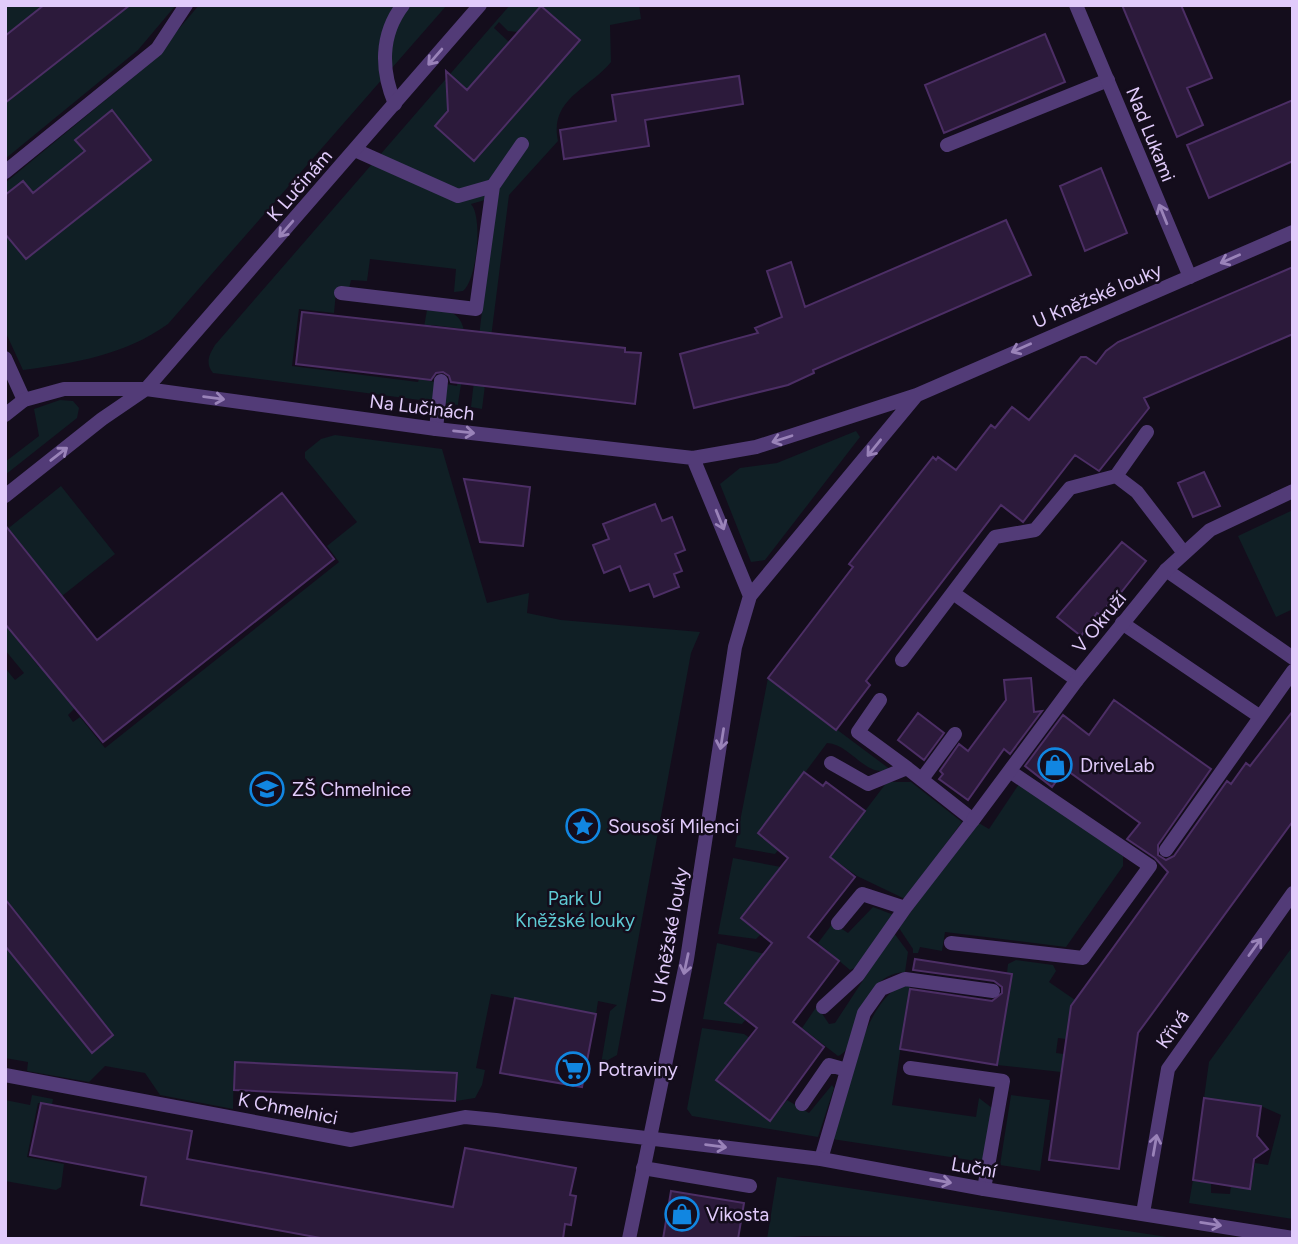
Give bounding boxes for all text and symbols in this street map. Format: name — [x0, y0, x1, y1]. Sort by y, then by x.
one-way arrow — [427, 48, 443, 66]
street label: Nad Lukami — [1121, 84, 1180, 185]
street label: K Lučinám — [262, 145, 337, 226]
one-way arrow — [1156, 204, 1169, 225]
one-way arrow — [278, 220, 294, 238]
one-way arrow — [1220, 253, 1241, 266]
street label: U Kněžské louky — [1029, 258, 1165, 333]
one-way arrow — [1011, 342, 1032, 355]
street label: Na Lučinách — [368, 390, 476, 425]
one-way arrow — [202, 391, 225, 404]
one-way arrow — [452, 425, 474, 438]
one-way arrow — [771, 433, 793, 446]
one-way arrow — [866, 438, 882, 456]
one-way arrow — [49, 446, 67, 461]
one-way arrow — [714, 509, 727, 531]
street label: V Okruží — [1068, 586, 1132, 658]
one-way arrow — [715, 727, 728, 750]
shop icon: DriveLab — [1036, 746, 1074, 784]
place label: DriveLab — [1080, 754, 1155, 777]
school or university icon: ZŠ Chmelnice — [248, 770, 286, 808]
place label: ZŠ Chmelnice — [292, 778, 411, 801]
place icon: Sousoší Milenci — [564, 807, 602, 845]
place label: Sousoší Milenci — [608, 815, 740, 838]
street label: U Kněžské louky — [646, 865, 693, 1005]
park label: Park U Kněžské louky — [515, 887, 635, 932]
one-way arrow — [1247, 937, 1262, 956]
one-way arrow — [678, 952, 692, 975]
street label: Křivá — [1151, 1006, 1194, 1053]
supermarket icon: Potraviny — [554, 1050, 592, 1088]
place label: Potraviny — [598, 1058, 678, 1081]
street label: K Chmelnici — [236, 1088, 340, 1129]
one-way arrow — [1149, 1134, 1162, 1157]
one-way arrow — [704, 1140, 727, 1153]
street label: Luční — [949, 1152, 1000, 1183]
one-way arrow — [929, 1175, 952, 1188]
shop icon: Vikosta — [663, 1195, 701, 1233]
place label: Vikosta — [706, 1203, 769, 1226]
one-way arrow — [1199, 1218, 1222, 1231]

